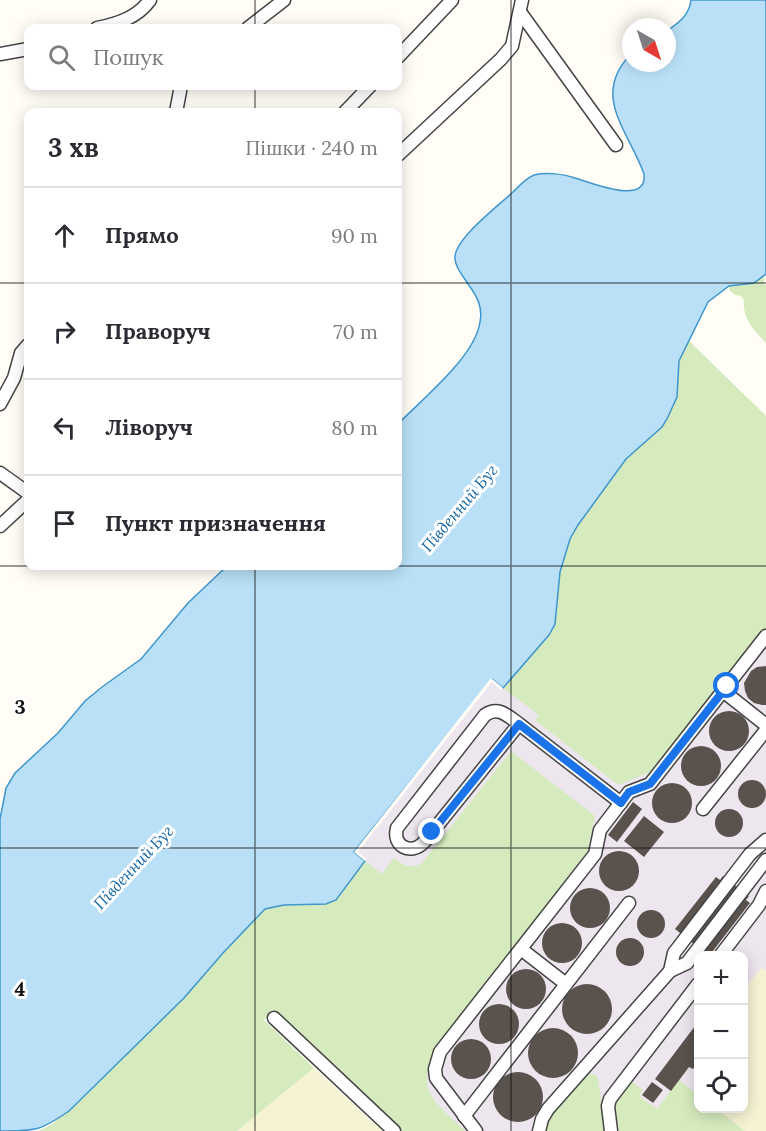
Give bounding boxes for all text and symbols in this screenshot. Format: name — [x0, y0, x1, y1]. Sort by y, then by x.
north arrow — [622, 18, 676, 72]
search box — [24, 24, 402, 90]
icon: search — [45, 41, 78, 74]
text: Пошук — [93, 43, 164, 71]
text: 3 хв — [48, 131, 99, 164]
text: Пішки · 240 m — [245, 135, 378, 160]
icon: ahead — [48, 219, 81, 252]
text: Прямо — [105, 221, 179, 249]
text: 90 m — [331, 223, 378, 248]
icon: right — [48, 315, 81, 348]
text: Праворуч — [105, 317, 211, 345]
text: 70 m — [333, 319, 378, 344]
icon: left — [48, 411, 81, 444]
text: Ліворуч — [105, 413, 193, 441]
text: 80 m — [331, 415, 378, 440]
water label: Південний Буг — [417, 460, 501, 556]
icon: arrive — [48, 507, 81, 540]
text: Пункт призначення — [105, 509, 326, 537]
route start — [713, 672, 739, 698]
text: 3 — [14, 694, 26, 719]
route end — [418, 818, 444, 844]
water label: Південний Буг — [89, 821, 177, 913]
map controls — [694, 951, 748, 1113]
button: + — [694, 951, 748, 1005]
text: 4 — [15, 976, 26, 1001]
button: − — [694, 1005, 748, 1059]
button: locate — [694, 1059, 748, 1113]

